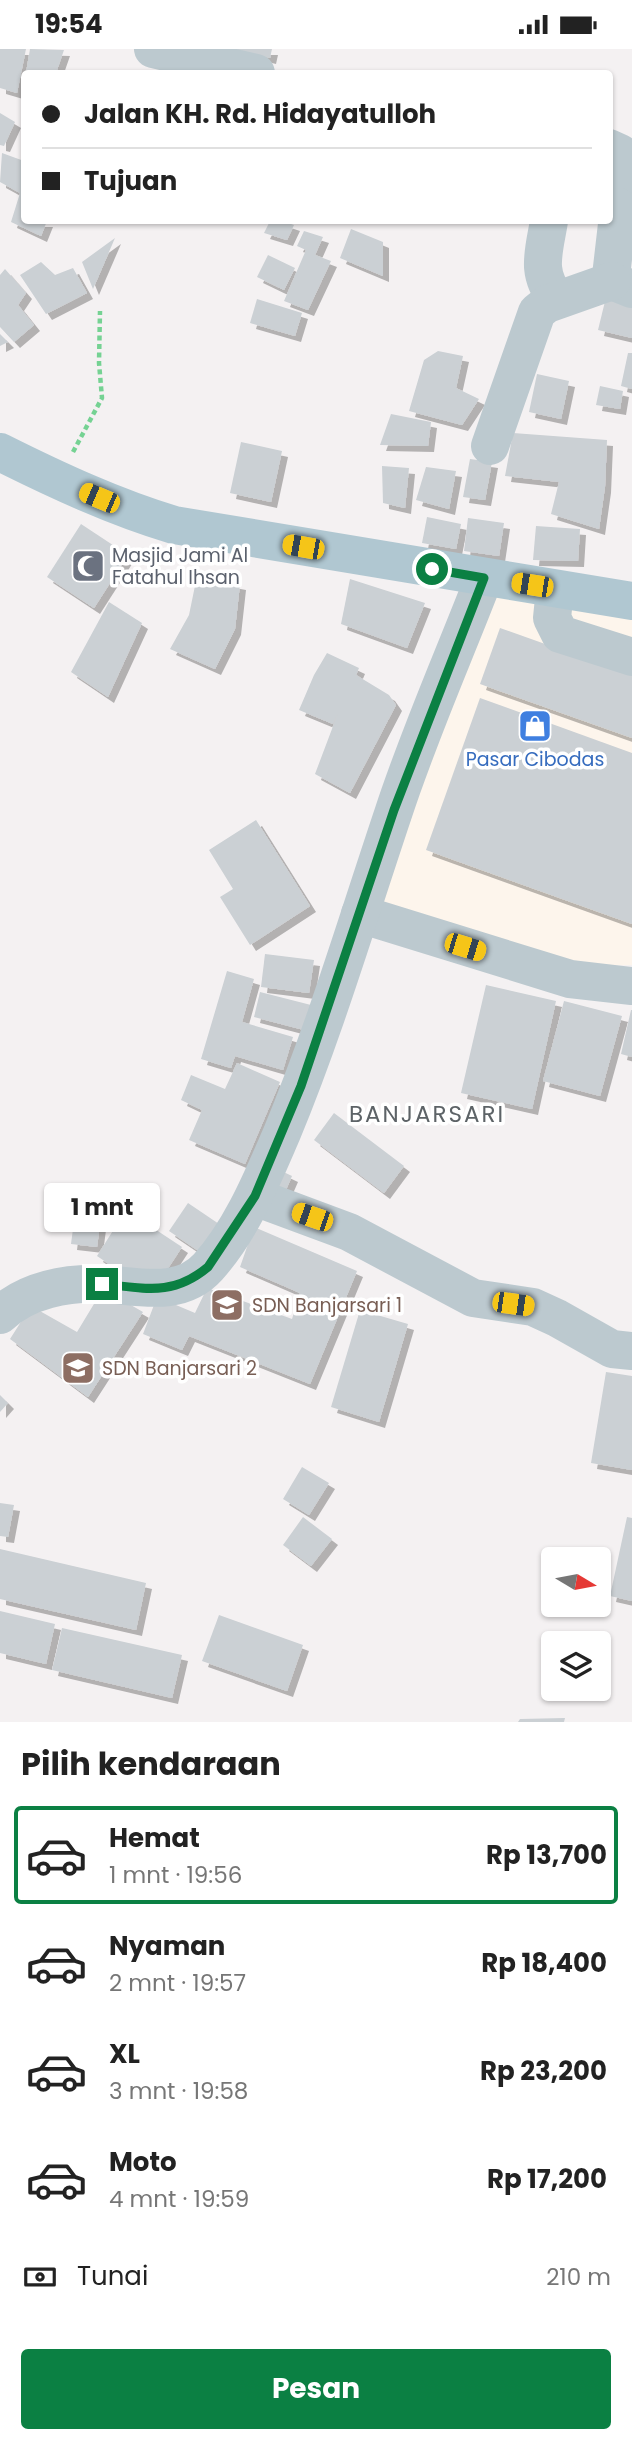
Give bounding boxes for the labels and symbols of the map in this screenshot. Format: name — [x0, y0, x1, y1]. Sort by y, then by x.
car — [76, 480, 123, 516]
car — [281, 533, 326, 561]
place label: Masjid Jami Al Fatahul Ihsan — [112, 542, 248, 591]
mosque icon: Masjid Jami Al Fatahul Ihsan — [69, 547, 107, 585]
route start — [416, 553, 448, 585]
car — [510, 571, 555, 599]
shop icon: Pasar Cibodas — [516, 707, 554, 745]
place label: Pasar Cibodas — [466, 746, 604, 773]
car — [442, 931, 489, 963]
district label: BANJARSARI — [349, 1098, 505, 1130]
callout: 1 mnt — [44, 1183, 160, 1231]
car — [289, 1200, 336, 1234]
route end — [86, 1268, 118, 1300]
school or university icon: SDN Banjarsari 1 — [208, 1286, 246, 1324]
car — [491, 1291, 536, 1317]
place label: SDN Banjarsari 1 — [252, 1292, 402, 1319]
school or university icon: SDN Banjarsari 2 — [59, 1349, 97, 1387]
place label: SDN Banjarsari 2 — [102, 1355, 257, 1382]
north arrow — [541, 1547, 611, 1617]

